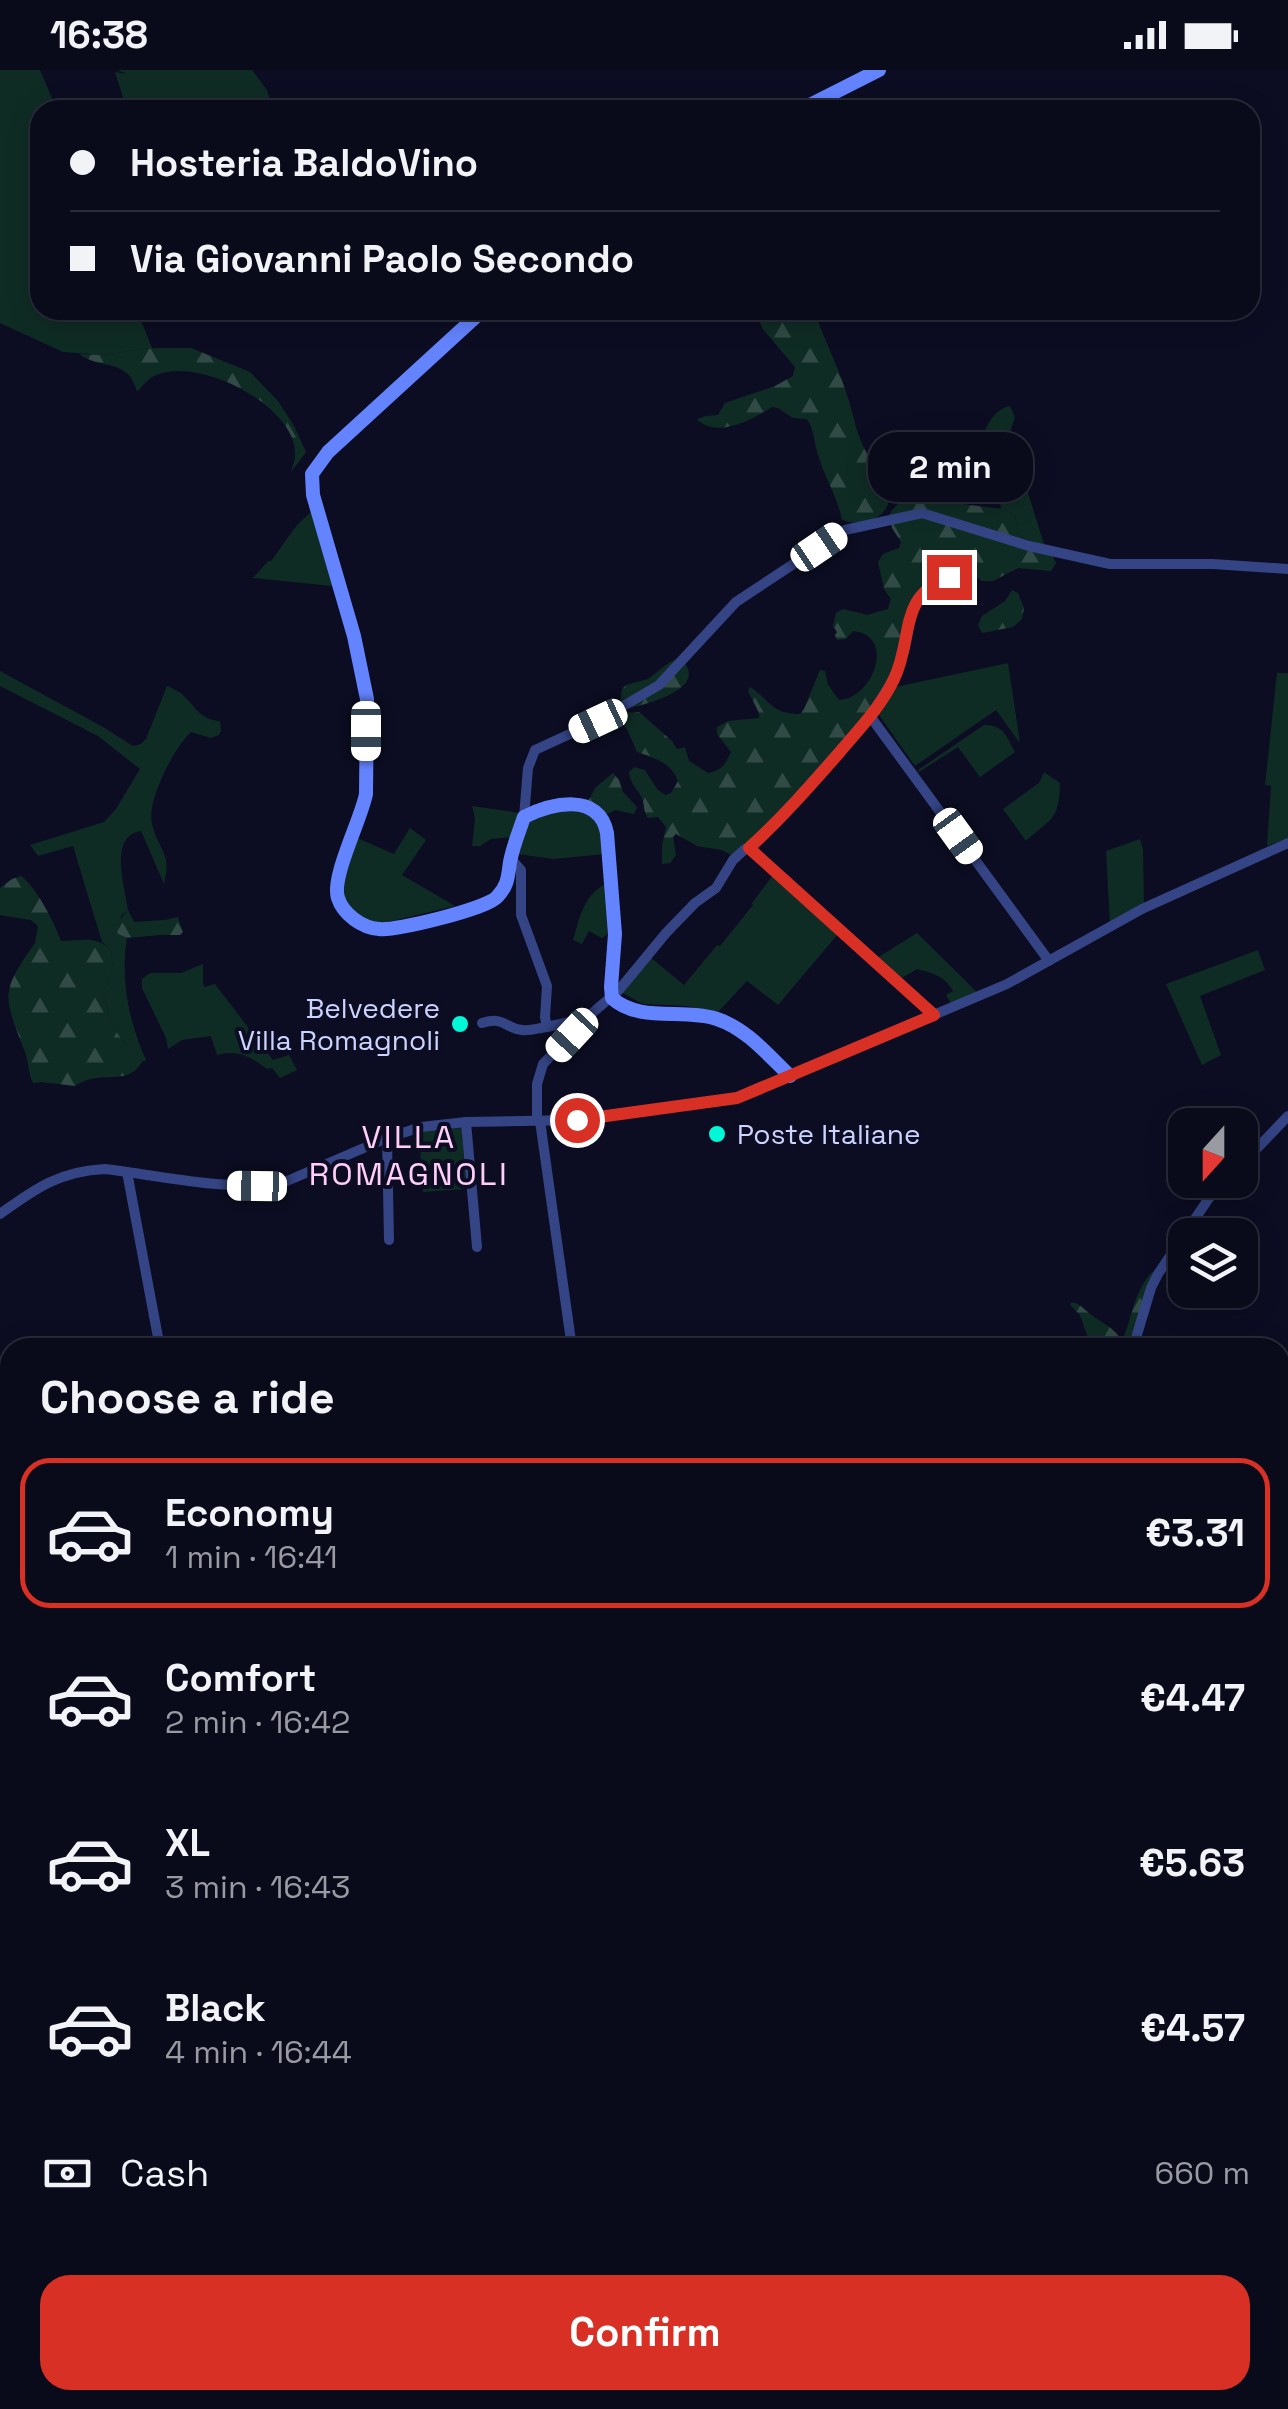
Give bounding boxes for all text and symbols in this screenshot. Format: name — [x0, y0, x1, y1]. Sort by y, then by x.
text: 16:38 — [50, 11, 148, 59]
text: Hosteria BaldoVino — [130, 139, 478, 187]
text: Via Giovanni Paolo Secondo — [130, 235, 634, 283]
callout: 2 min — [866, 432, 1032, 502]
text: 2 min — [909, 447, 992, 487]
car — [786, 518, 852, 576]
route end — [927, 555, 972, 600]
car — [564, 695, 632, 747]
car — [351, 701, 381, 761]
car — [928, 803, 988, 869]
place label: Belvedere Villa Romagnoli — [238, 990, 440, 1058]
car — [541, 1003, 603, 1067]
marker: Belvedere Villa Romagnoli — [449, 1013, 471, 1035]
route start — [555, 1098, 600, 1143]
north arrow — [1168, 1108, 1258, 1198]
map controls — [1168, 1108, 1258, 1308]
place label: Poste Italiane — [737, 1116, 921, 1152]
district label: VILLA ROMAGNOLI — [309, 1117, 509, 1194]
marker: Poste Italiane — [706, 1123, 728, 1145]
car — [227, 1170, 287, 1202]
button: layers — [1168, 1218, 1258, 1308]
text: Choose a ride — [40, 1369, 335, 1426]
icon: car — [45, 1488, 135, 1578]
text: Economy — [165, 1489, 334, 1537]
text: €3.31 — [1145, 1509, 1245, 1557]
text: 1 min · 16:41 — [165, 1537, 338, 1577]
icon: car — [45, 1653, 135, 1743]
text: Comfort — [165, 1654, 316, 1702]
text: €4.47 — [1140, 1674, 1245, 1722]
text: 2 min · 16:42 — [165, 1702, 350, 1742]
icon: car — [45, 1818, 135, 1908]
text: XL — [165, 1819, 210, 1867]
text: €5.63 — [1139, 1839, 1245, 1887]
text: 3 min · 16:43 — [165, 1867, 350, 1907]
icon: car — [45, 1983, 135, 2073]
text: Black — [165, 1984, 266, 2032]
text: €4.57 — [1140, 2004, 1245, 2052]
text: 4 min · 16:44 — [165, 2032, 352, 2072]
icon: cash — [40, 2146, 95, 2201]
text: Cash — [120, 2149, 209, 2197]
text: 660 m — [1155, 2153, 1250, 2193]
button: Confirm — [40, 2275, 1250, 2390]

